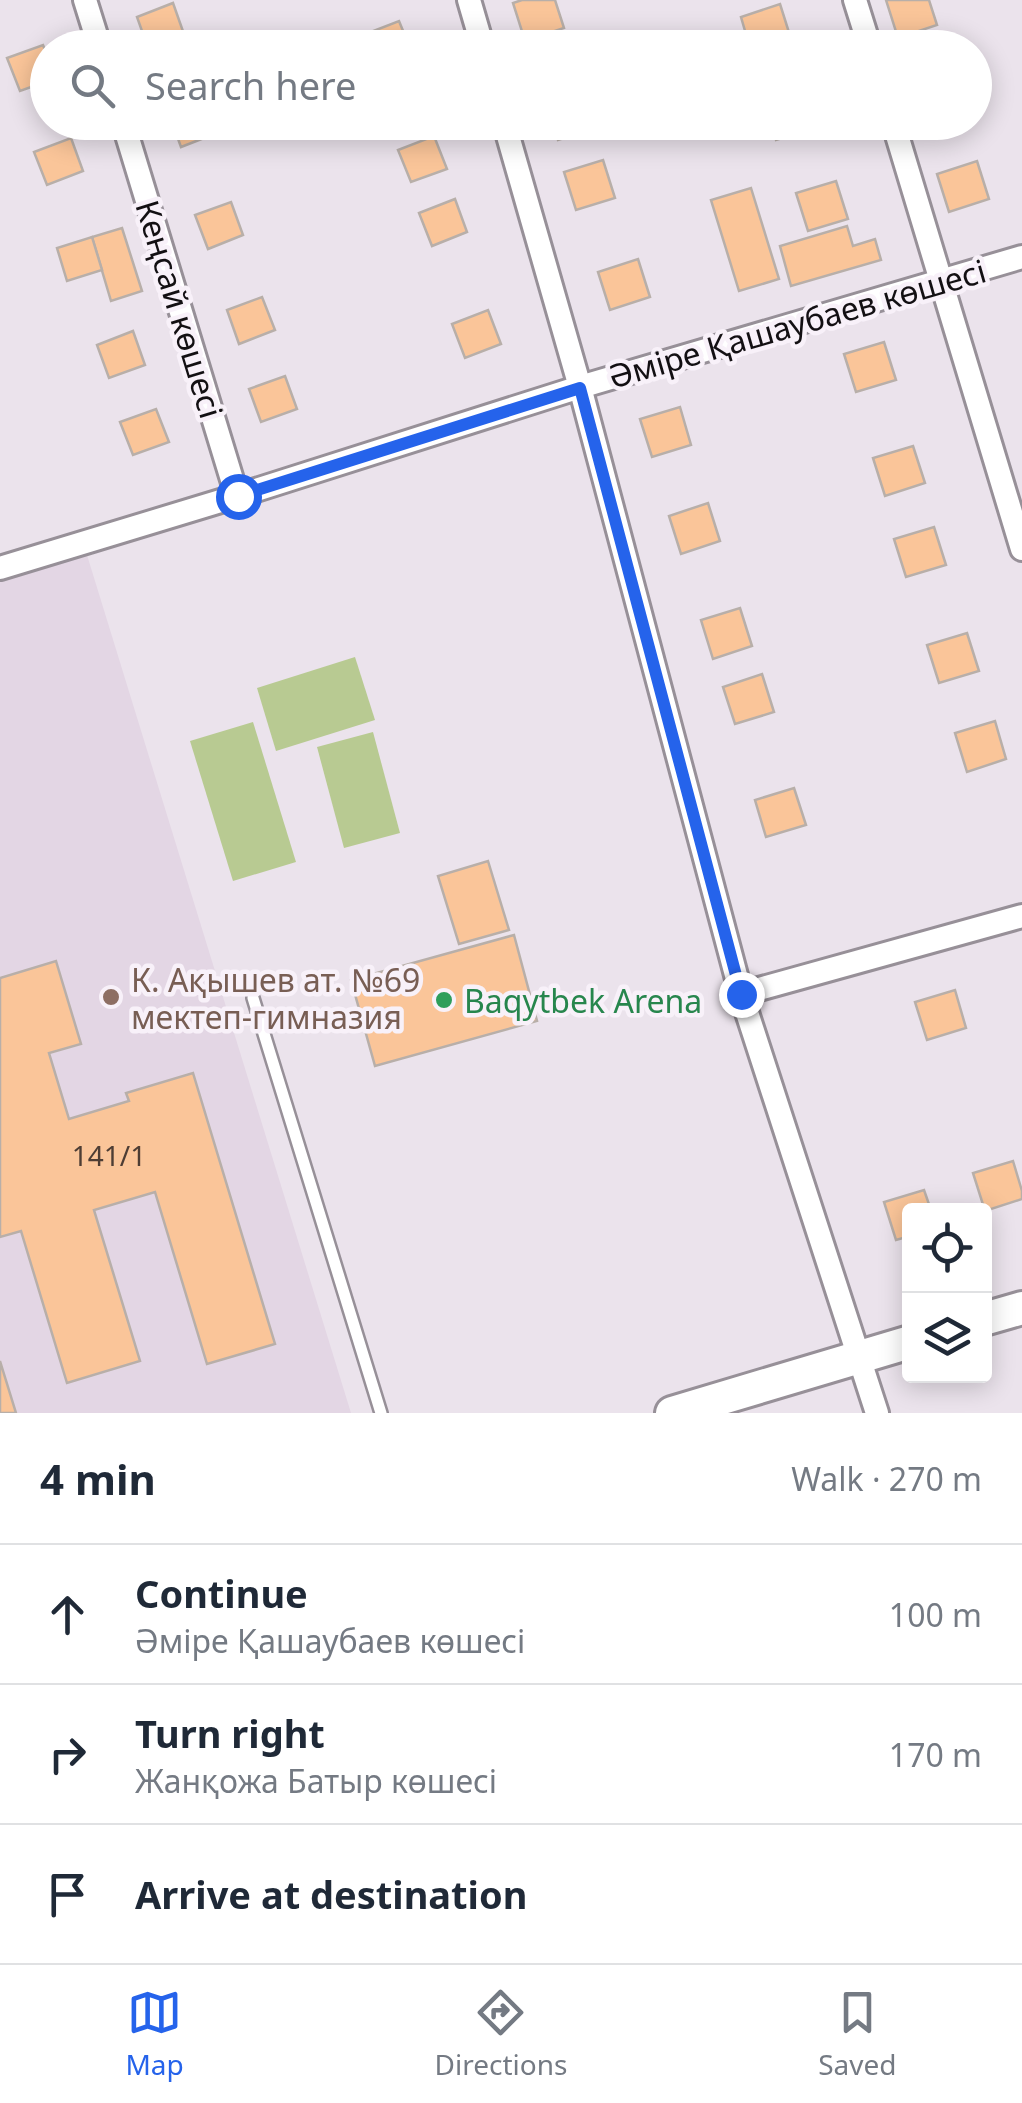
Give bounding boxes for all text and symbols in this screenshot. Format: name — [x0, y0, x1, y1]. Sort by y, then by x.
search box — [30, 30, 992, 140]
icon: search — [65, 58, 120, 113]
text: Search here — [145, 59, 356, 111]
street label: Кеңсай көшесі — [126, 195, 234, 423]
street label: Әміре Қашаубаев көшесі — [603, 249, 991, 397]
route start — [216, 474, 262, 520]
place label: К. Ақышев ат. №69 мектеп-гимназия — [131, 958, 420, 1038]
route end — [719, 972, 765, 1018]
place label: Baqytbek Arena — [464, 979, 702, 1022]
marker: К. Ақышев ат. №69 мектеп-гимназия — [100, 986, 122, 1008]
marker: Baqytbek Arena — [433, 989, 455, 1011]
house number: 141/1 — [72, 1136, 146, 1174]
map controls — [902, 1203, 992, 1383]
button: locate — [902, 1203, 992, 1293]
button: layers — [902, 1293, 992, 1383]
text: 4 min — [40, 1450, 156, 1507]
text: Walk · 270 m — [791, 1457, 982, 1500]
text: Continue — [135, 1567, 308, 1619]
icon: ahead — [40, 1587, 95, 1642]
text: 100 m — [889, 1593, 982, 1636]
text: Әміре Қашаубаев көшесі — [135, 1619, 525, 1662]
text: Turn right — [135, 1707, 325, 1759]
icon: right — [40, 1727, 95, 1782]
text: 170 m — [889, 1733, 982, 1776]
text: Жанқожа Батыр көшесі — [135, 1759, 497, 1802]
icon: arrive — [40, 1867, 95, 1922]
text: Arrive at destination — [135, 1868, 527, 1920]
tab: Map — [125, 1985, 184, 2083]
tab: Directions — [435, 1985, 567, 2083]
tab: Saved — [818, 1985, 897, 2083]

